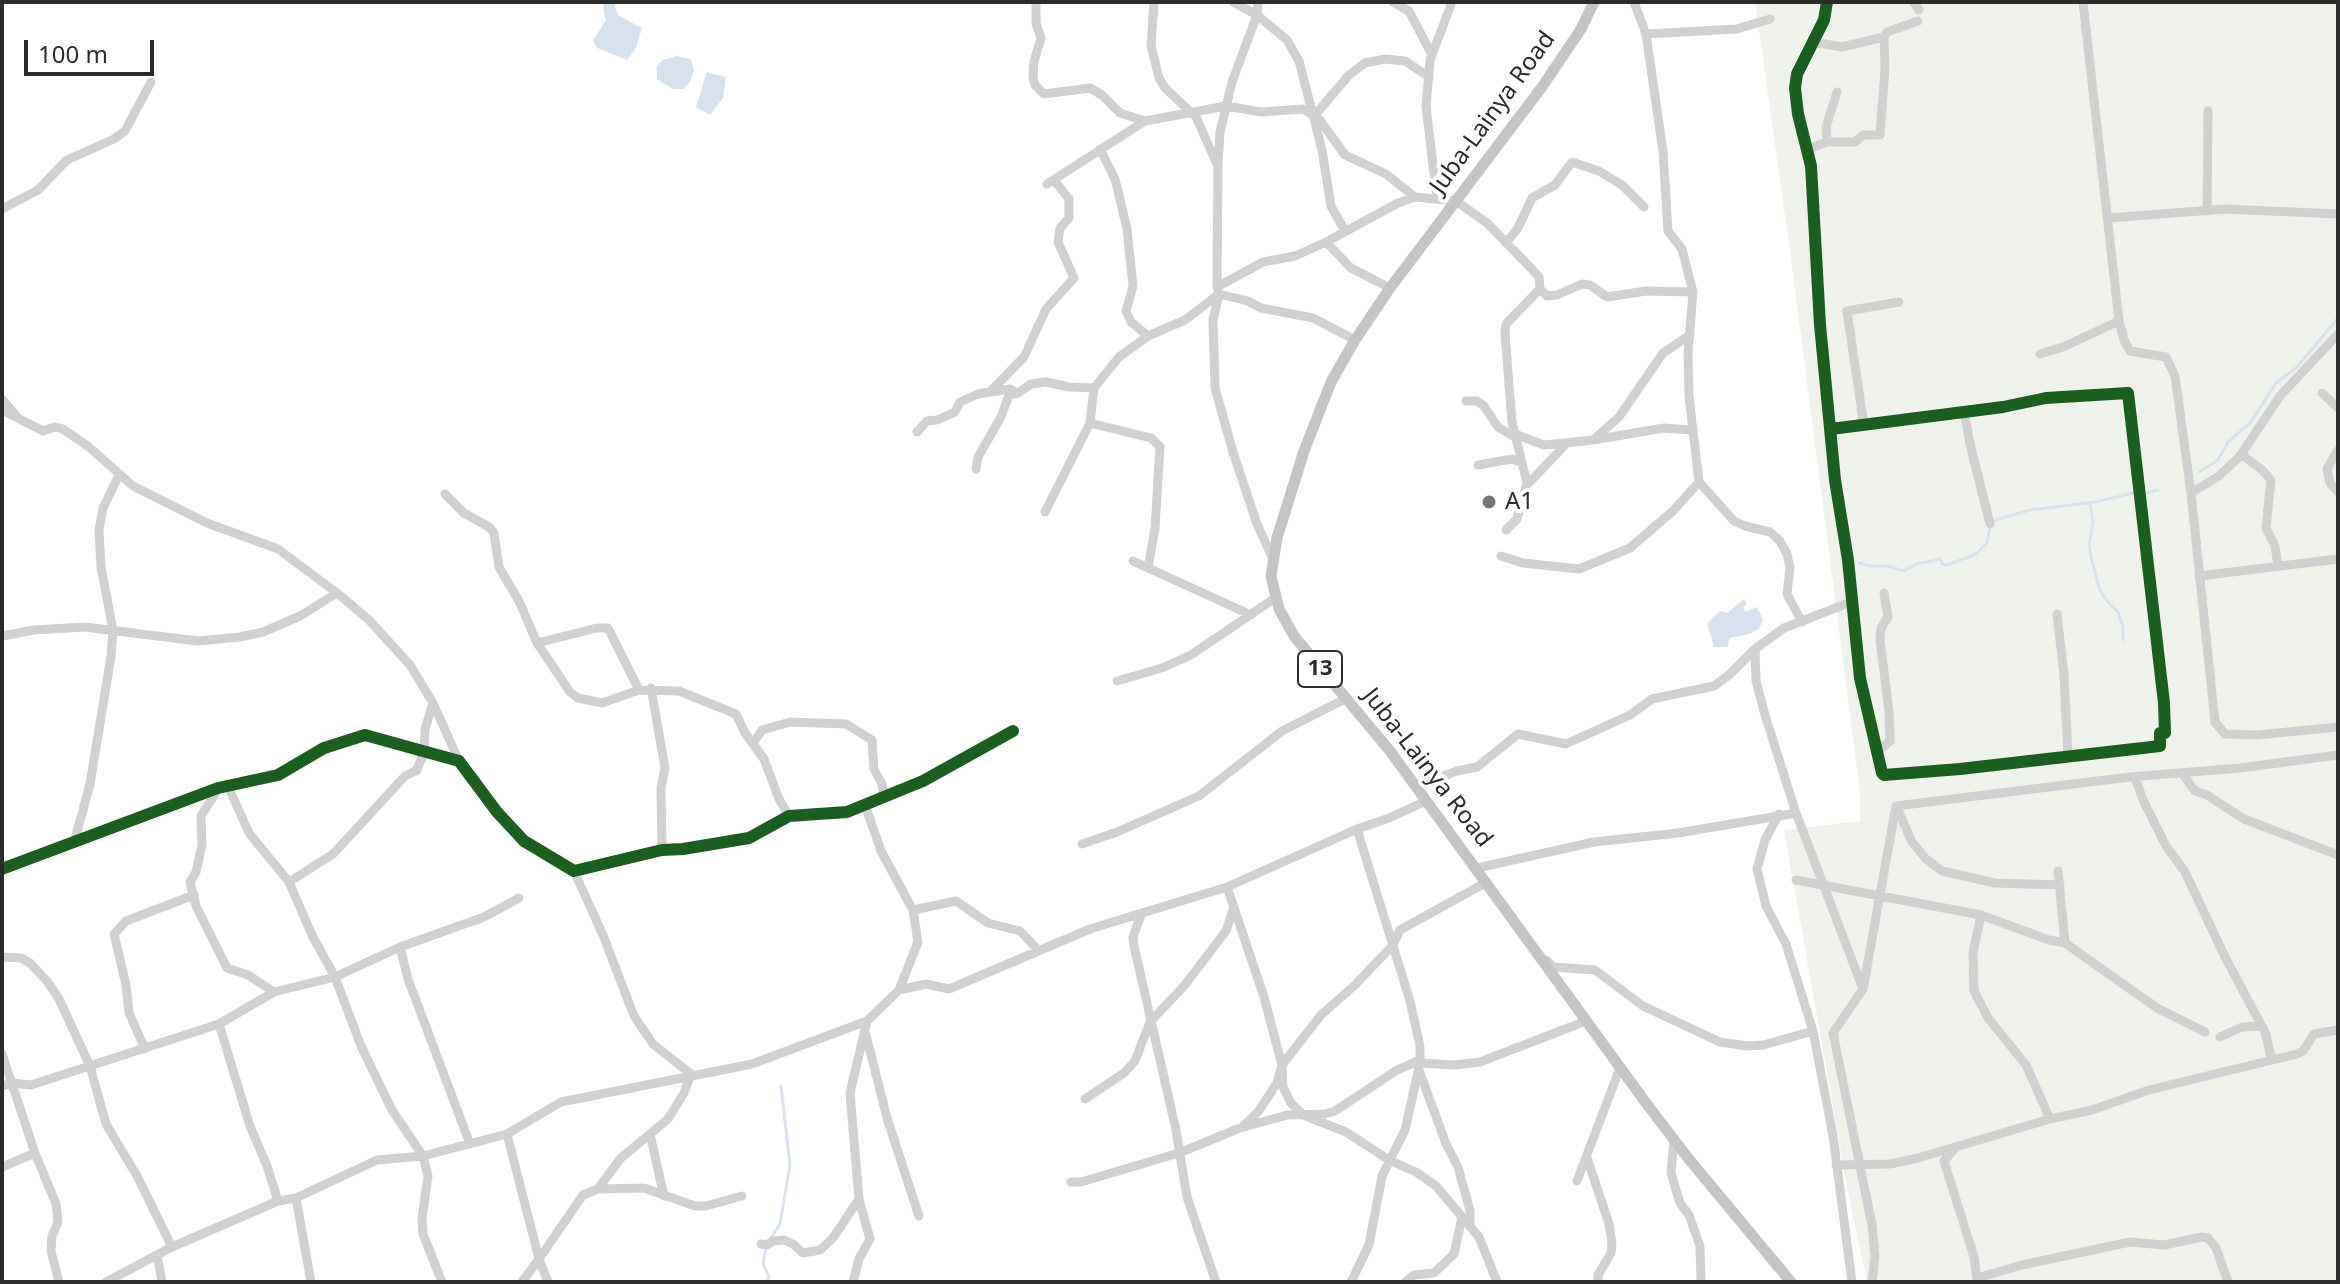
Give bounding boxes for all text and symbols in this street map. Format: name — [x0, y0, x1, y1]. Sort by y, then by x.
scale bar — [28, 24, 158, 74]
street label: Juba-Lainya Road — [1424, 26, 1562, 200]
text: 100 m — [38, 37, 108, 70]
place label: A1 — [1505, 488, 1534, 516]
marker: A1 — [1480, 493, 1498, 511]
road number: 13 — [1298, 651, 1342, 687]
street label: Juba-Lainya Road — [1356, 683, 1498, 853]

